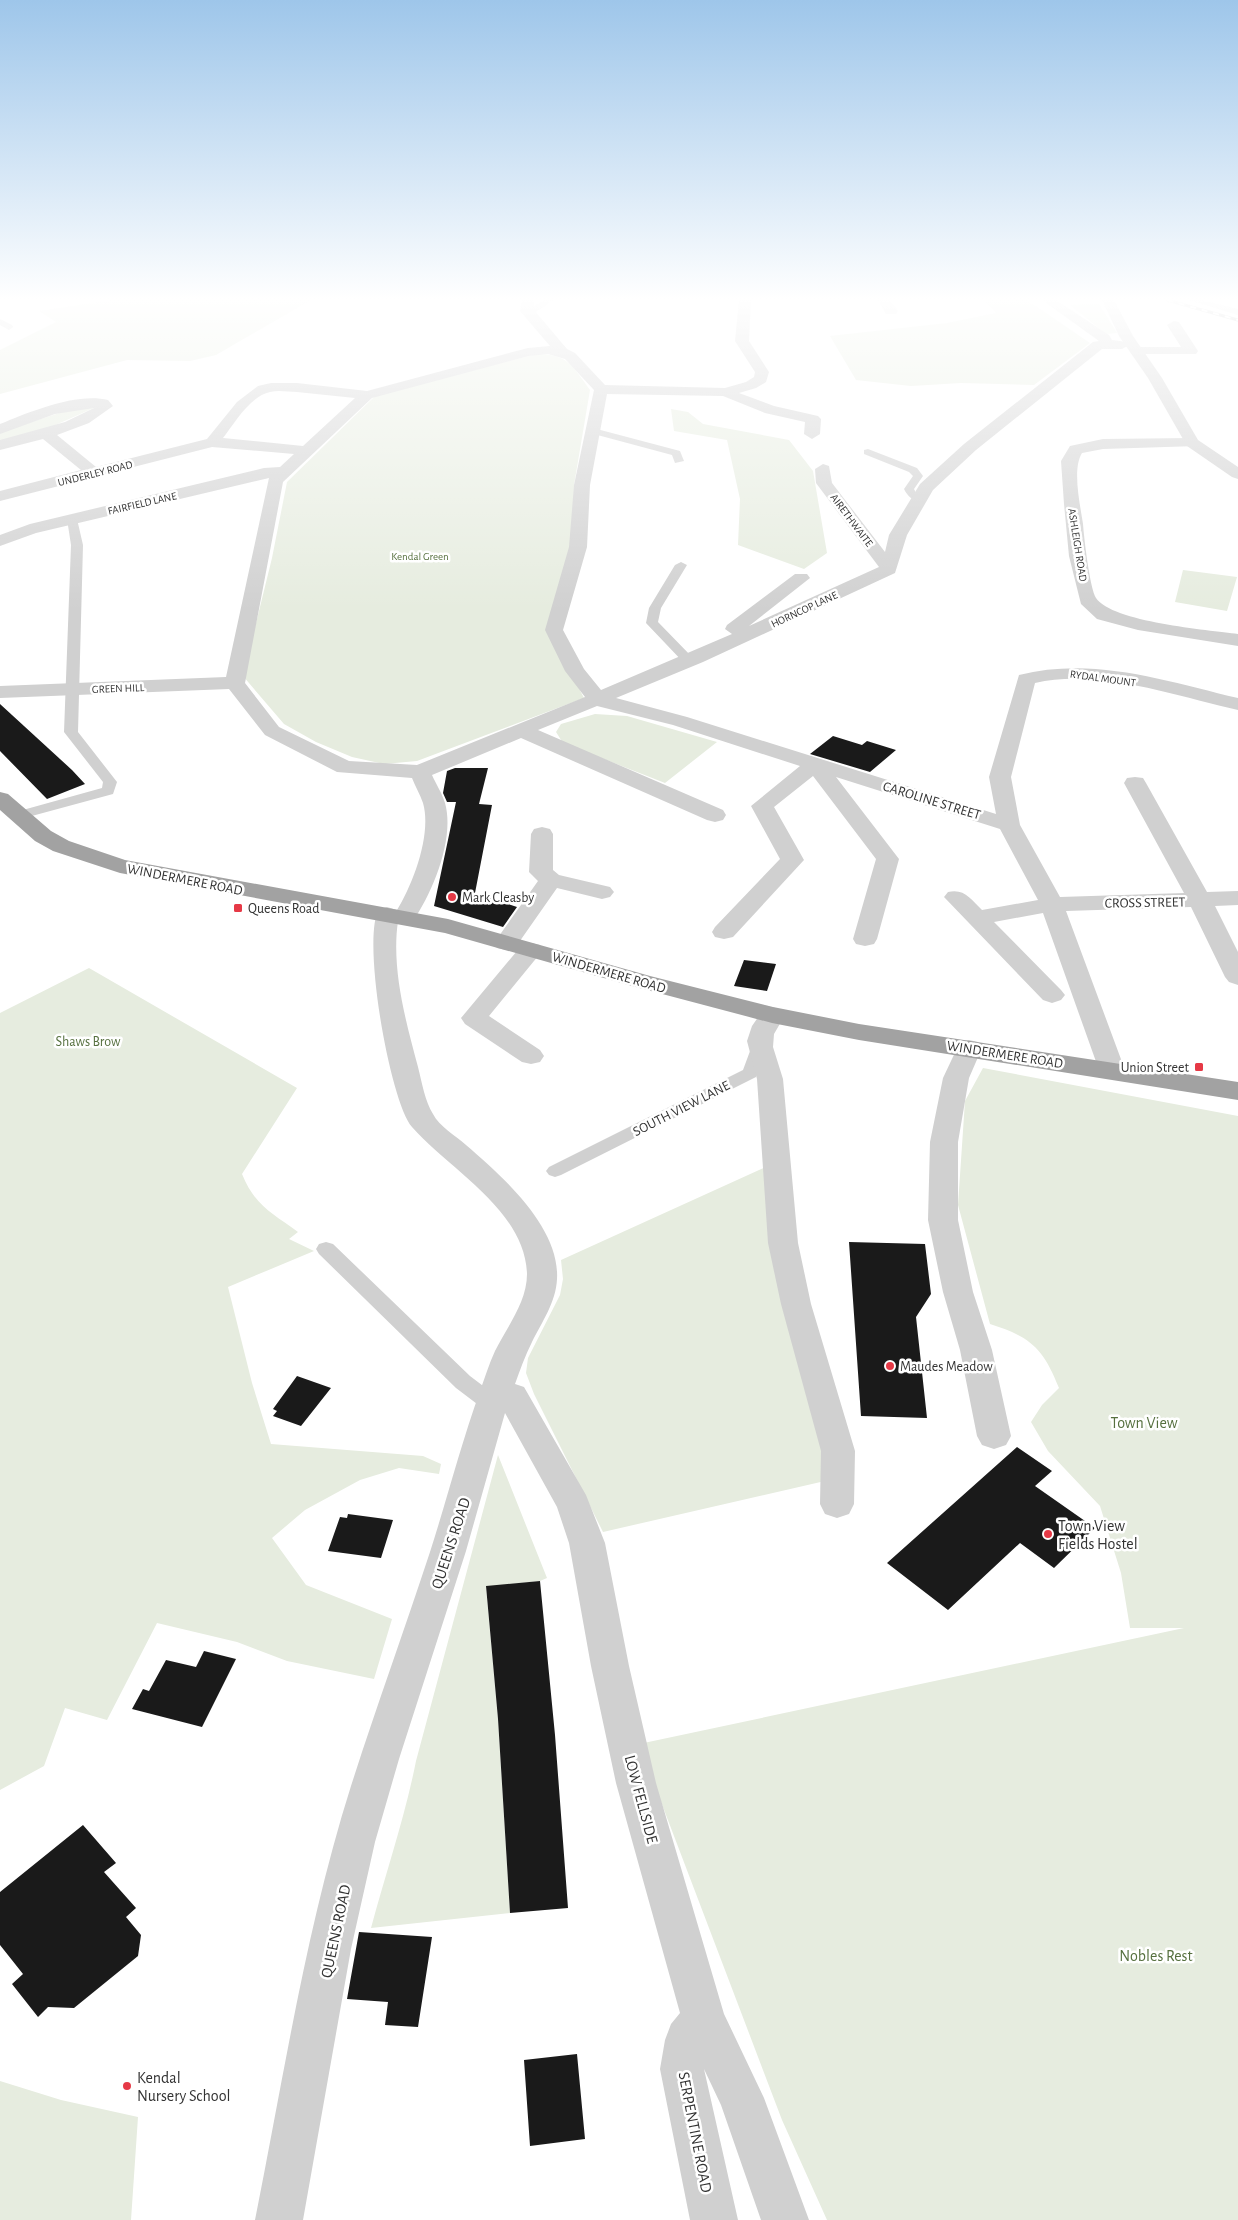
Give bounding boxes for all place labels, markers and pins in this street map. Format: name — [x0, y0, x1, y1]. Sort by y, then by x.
marker: Mark Cleasby — [446, 891, 458, 903]
place label: Mark Cleasby — [462, 891, 534, 905]
marker: Queens Road — [232, 902, 244, 914]
place label: Queens Road — [248, 902, 320, 916]
place label: Union Street — [1121, 1061, 1190, 1075]
marker: Union Street — [1193, 1061, 1205, 1073]
marker: Maudes Meadow — [884, 1360, 896, 1372]
place label: Maudes Meadow — [900, 1360, 993, 1374]
place label: Town View Fields Hostel — [1058, 1518, 1138, 1552]
marker: Town View Fields Hostel — [1042, 1528, 1054, 1540]
place label: Kendal Nursery School — [137, 2070, 230, 2105]
marker: Kendal Nursery School — [121, 2080, 133, 2092]

